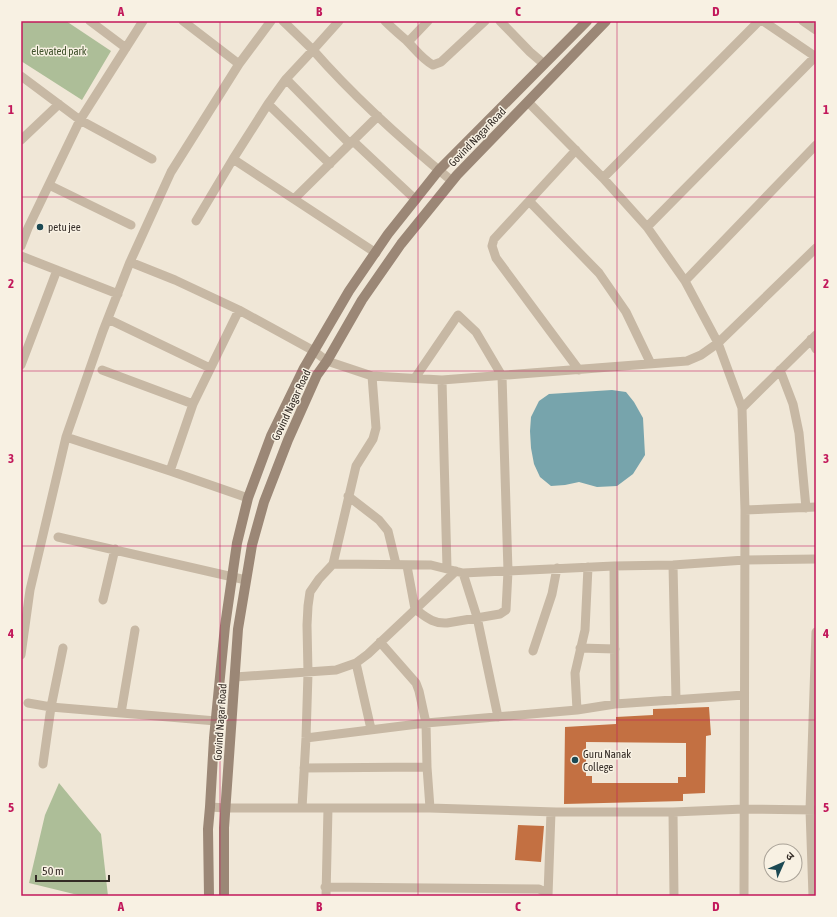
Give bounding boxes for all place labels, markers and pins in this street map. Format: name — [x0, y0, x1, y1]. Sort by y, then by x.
place label: petu jee — [48, 221, 81, 233]
marker: petu jee — [35, 222, 45, 232]
place label: Guru Nanak College — [583, 748, 631, 773]
marker: Guru Nanak College — [570, 755, 580, 765]

